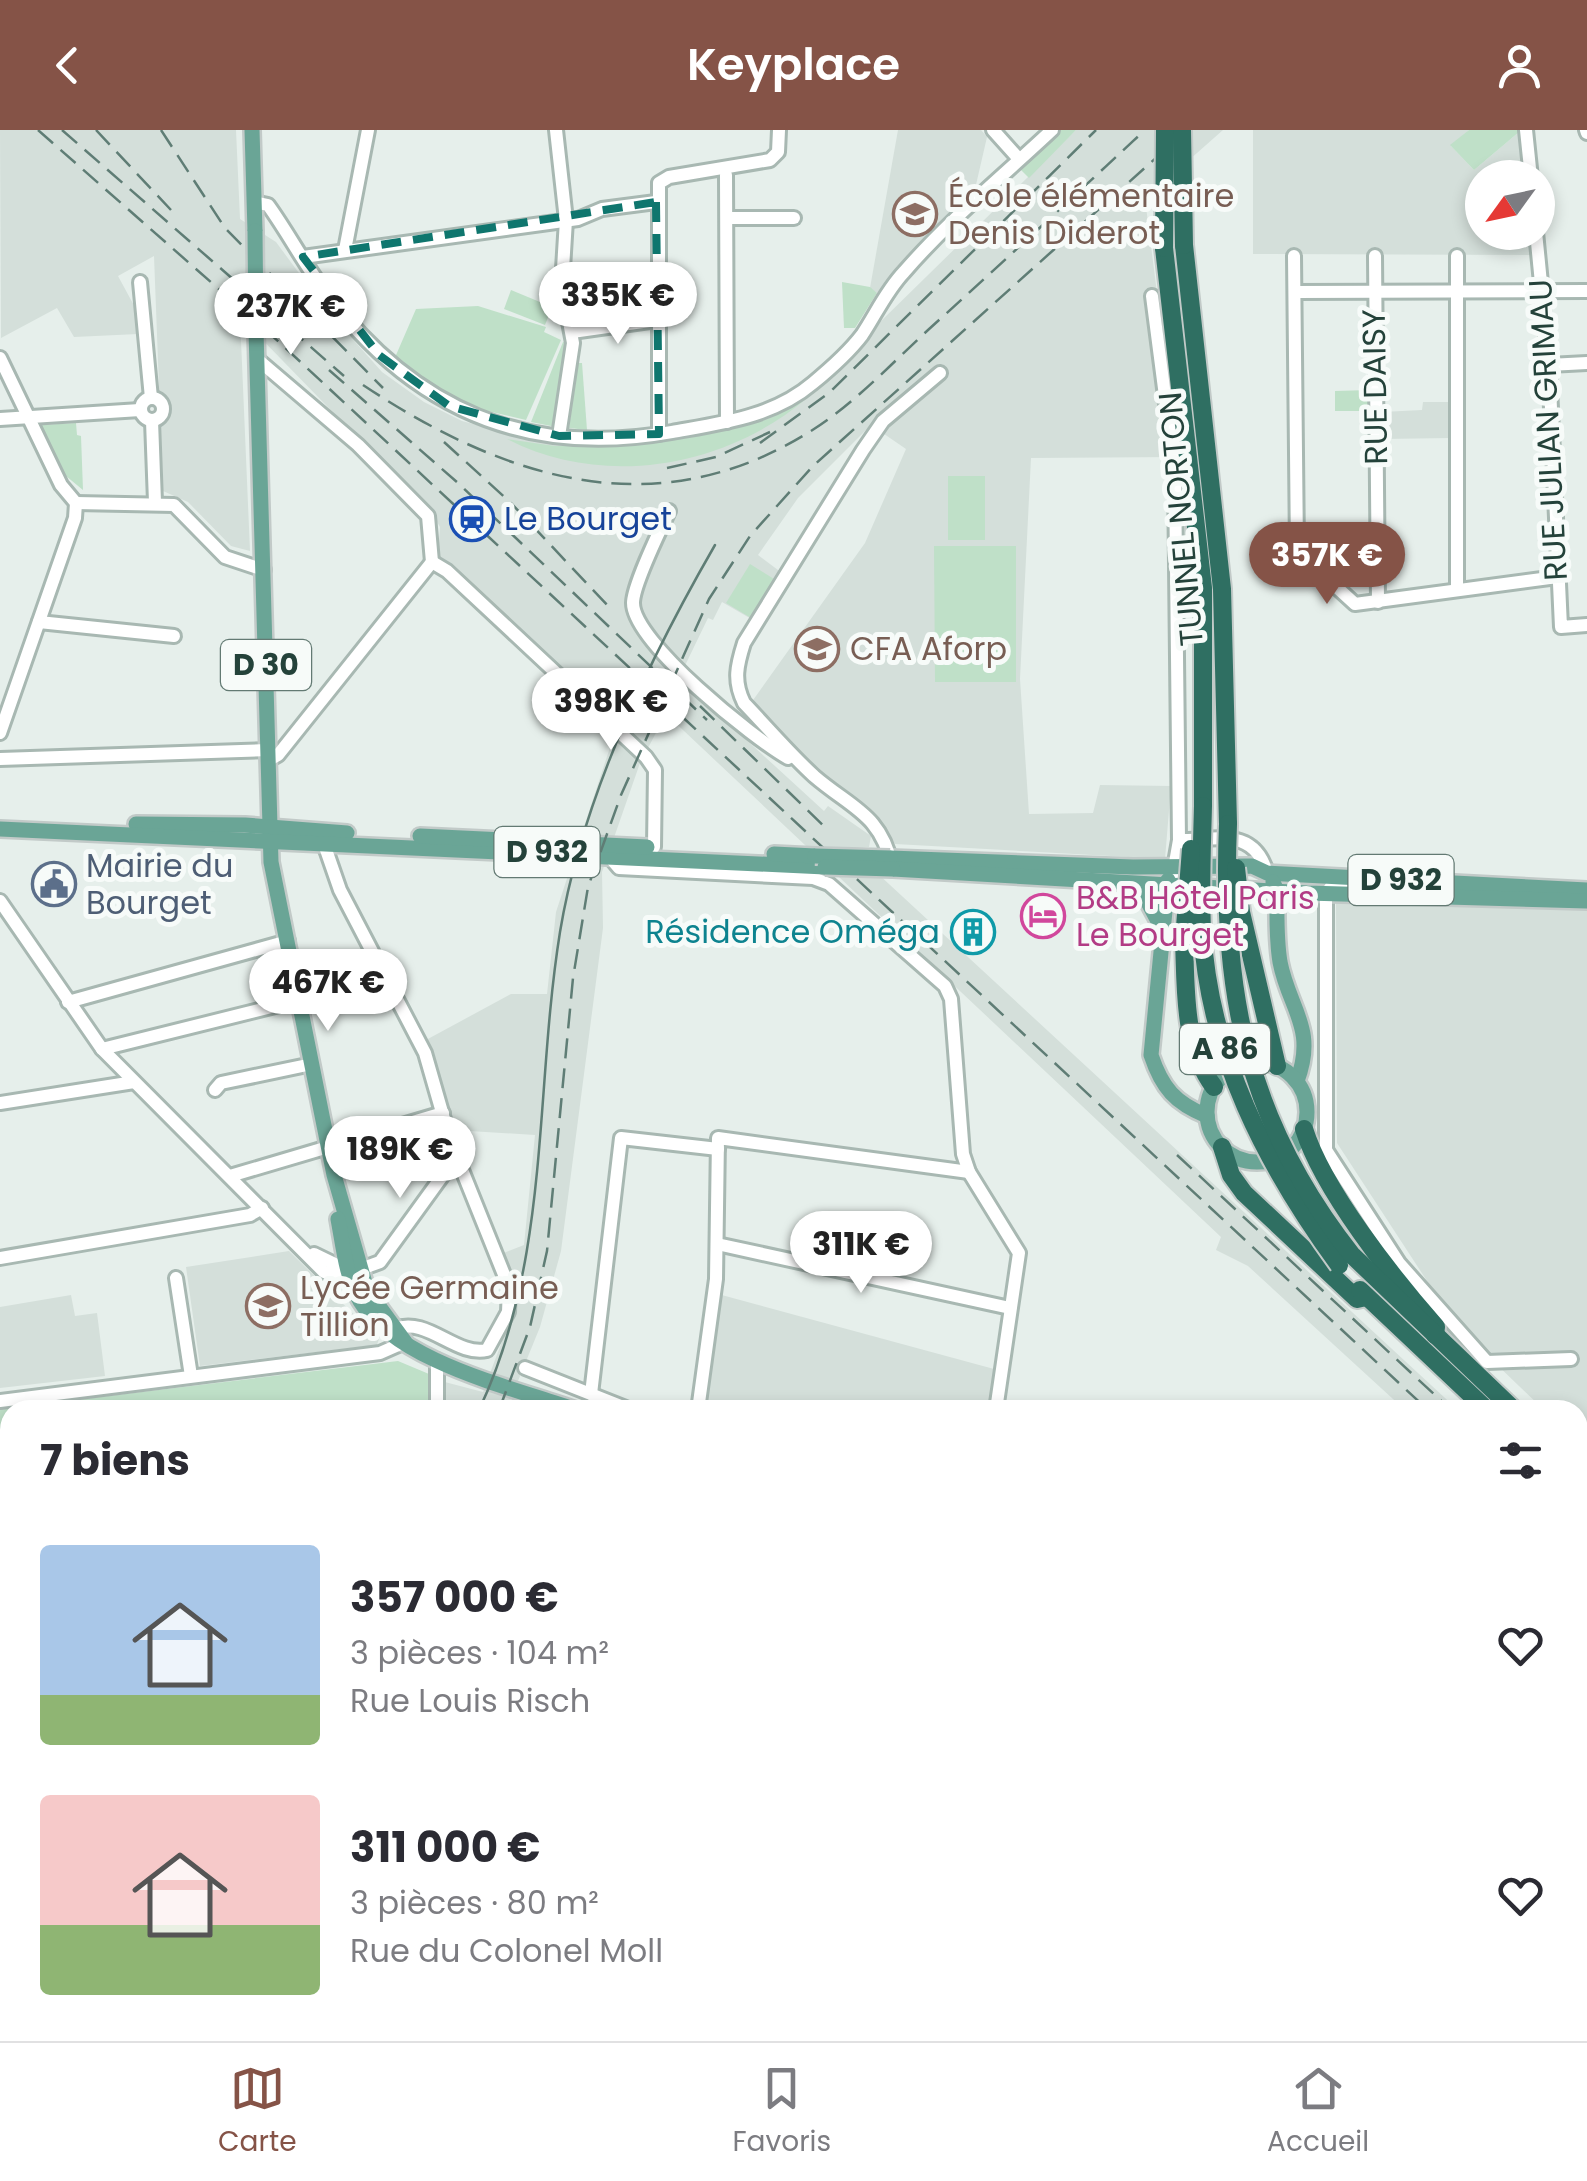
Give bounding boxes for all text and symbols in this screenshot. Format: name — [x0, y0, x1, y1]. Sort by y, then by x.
text: Keyplace — [687, 33, 900, 96]
icon: back — [40, 38, 95, 93]
icon: person — [1492, 38, 1547, 93]
north arrow — [1465, 160, 1555, 250]
map controls — [1465, 160, 1555, 250]
place label: École élémentaire Denis Diderot — [948, 173, 1234, 255]
school or university icon: École élémentaire Denis Diderot — [892, 191, 938, 237]
pin: 335K € — [537, 262, 699, 347]
text: 335K € — [561, 272, 675, 317]
pin: 237K € — [210, 273, 372, 358]
street label: RUE JULIAN GRIMAU — [1517, 278, 1578, 582]
text: 237K € — [236, 283, 346, 328]
street label: RUE DAISY — [1351, 309, 1398, 465]
street label: TUNNEL NORTON — [1147, 390, 1214, 648]
station icon: Le Bourget — [449, 496, 495, 542]
place label: Le Bourget — [504, 496, 672, 541]
pin: 357K € — [1246, 522, 1408, 607]
text: 357K € — [1271, 532, 1383, 577]
school or university icon: CFA Aforp — [794, 626, 840, 672]
place label: CFA Aforp — [850, 626, 1007, 671]
road number: D 30 — [221, 640, 311, 690]
pin: 398K € — [530, 668, 692, 753]
text: 398K € — [554, 678, 668, 723]
road number: D 932 — [494, 827, 600, 877]
place label: Mairie du Bourget — [86, 843, 233, 925]
road number: D 932 — [1348, 855, 1454, 905]
public building icon: Mairie du Bourget — [31, 861, 77, 907]
place label: B&B Hôtel Paris Le Bourget — [1076, 875, 1315, 957]
hotel icon: B&B Hôtel Paris Le Bourget — [1020, 893, 1066, 939]
place label: Résidence Oméga — [645, 909, 940, 954]
building icon: Résidence Oméga — [950, 909, 996, 955]
pin: 467K € — [247, 949, 409, 1034]
text: 467K € — [271, 959, 385, 1004]
road number: A 86 — [1180, 1024, 1270, 1074]
pin: 189K € — [319, 1116, 481, 1201]
text: 189K € — [346, 1126, 454, 1171]
pin: 311K € — [780, 1211, 942, 1296]
text: 311K € — [812, 1221, 910, 1266]
place label: Lycée Germaine Tillion — [300, 1265, 559, 1347]
school or university icon: Lycée Germaine Tillion — [245, 1283, 291, 1329]
text: 7 biens — [40, 1431, 190, 1490]
icon: filters — [1493, 1433, 1548, 1488]
text: 357 000 € — [350, 1568, 559, 1627]
icon: home — [120, 1585, 240, 1705]
icon: heart — [1493, 1618, 1548, 1673]
text: 3 pièces · 104 m² — [350, 1630, 609, 1675]
text: Rue Louis Risch — [350, 1678, 590, 1723]
text: 311 000 € — [350, 1818, 540, 1877]
icon: home — [120, 1835, 240, 1955]
icon: heart — [1493, 1868, 1548, 1923]
text: 3 pièces · 80 m² — [350, 1880, 599, 1925]
text: Rue du Colonel Moll — [350, 1928, 663, 1973]
tab: Carte — [218, 2061, 297, 2163]
tab: Favoris — [733, 2061, 831, 2163]
tab: Accueil — [1267, 2061, 1369, 2163]

